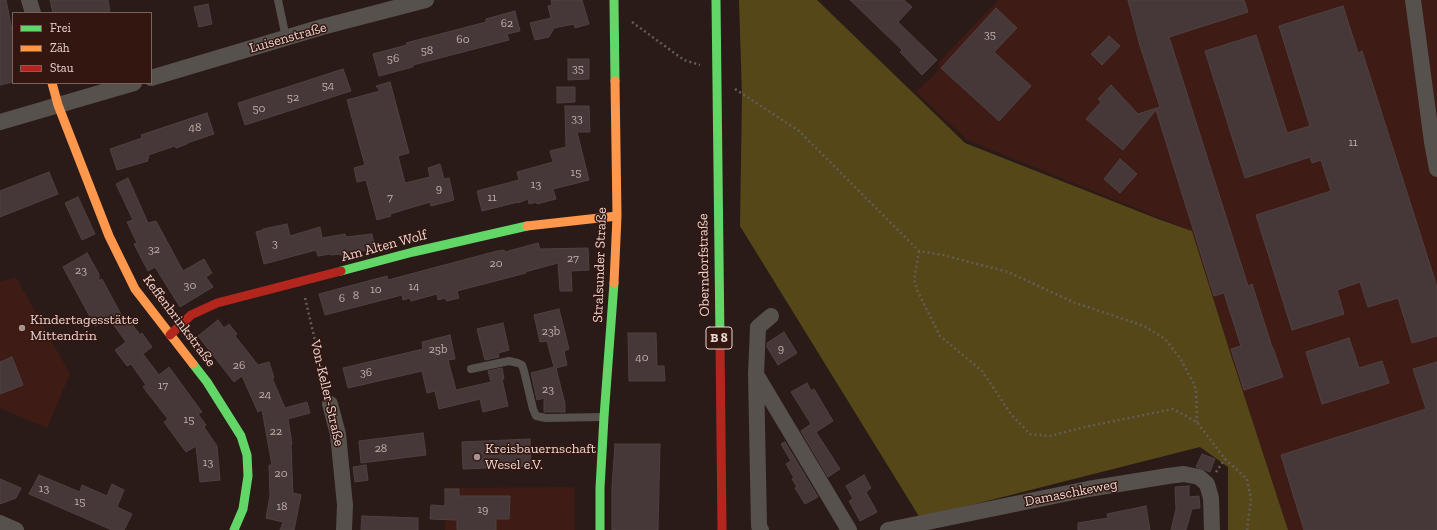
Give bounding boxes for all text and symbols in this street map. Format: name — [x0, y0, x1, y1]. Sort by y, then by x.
legend — [12, 12, 152, 84]
house number: 62 — [501, 17, 513, 31]
street label: Luisenstraße — [247, 19, 329, 57]
text: Frei — [50, 21, 71, 35]
house number: 35 — [984, 28, 996, 42]
house number: 60 — [456, 33, 470, 47]
text: Zäh — [50, 41, 69, 55]
house number: 58 — [421, 44, 433, 58]
house number: 56 — [387, 52, 399, 66]
text: Stau — [50, 61, 73, 75]
house number: 35 — [572, 62, 584, 76]
house number: 54 — [322, 79, 334, 93]
house number: 52 — [287, 91, 299, 105]
house number: 50 — [252, 102, 266, 116]
house number: 33 — [571, 112, 583, 126]
house number: 48 — [189, 121, 201, 135]
house number: 11 — [1348, 136, 1358, 150]
house number: 15 — [571, 166, 581, 180]
house number: 13 — [531, 178, 541, 192]
house number: 9 — [436, 182, 442, 196]
house number: 7 — [387, 191, 393, 205]
house number: 11 — [487, 191, 497, 205]
street label: Stralsunder Straße — [590, 207, 610, 323]
street label: Oberndorfstraße — [695, 213, 713, 317]
street label: Am Alten Wolf — [339, 227, 429, 265]
house number: 3 — [272, 237, 278, 251]
house number: 32 — [148, 243, 160, 257]
house number: 27 — [567, 252, 579, 266]
house number: 20 — [489, 257, 503, 271]
house number: 23 — [75, 264, 87, 278]
street label: Keffenbrinkstraße — [139, 272, 219, 370]
house number: 30 — [184, 279, 196, 293]
house number: 14 — [408, 280, 420, 294]
house number: 10 — [370, 283, 382, 297]
house number: 8 — [353, 289, 359, 303]
house number: 6 — [339, 292, 345, 306]
place label: Kindertagesstätte Mittendrin — [30, 312, 138, 344]
marker: Kindertagesstätte Mittendrin — [17, 323, 27, 333]
house number: 23b — [542, 325, 560, 339]
road number: B 8 — [706, 327, 732, 349]
street label: Von-Keller-Straße — [307, 338, 347, 448]
house number: 9 — [778, 342, 784, 356]
house number: 25b — [429, 343, 447, 357]
house number: 40 — [635, 351, 649, 365]
house number: 26 — [233, 359, 245, 373]
house number: 36 — [360, 366, 372, 380]
house number: 17 — [158, 379, 168, 393]
house number: 23 — [542, 383, 554, 397]
house number: 24 — [259, 388, 271, 402]
house number: 15 — [184, 413, 194, 427]
house number: 22 — [270, 425, 282, 439]
place label: Kreisbauernschaft Wesel e.V. — [485, 441, 596, 474]
house number: 28 — [375, 442, 387, 456]
marker: Kreisbauernschaft Wesel e.V. — [472, 452, 482, 462]
house number: 13 — [203, 456, 213, 470]
house number: 20 — [274, 467, 288, 481]
street label: Damaschkeweg — [1023, 476, 1119, 510]
house number: 13 — [39, 482, 49, 496]
house number: 15 — [75, 495, 85, 509]
house number: 18 — [276, 500, 288, 514]
house number: 19 — [478, 503, 488, 517]

